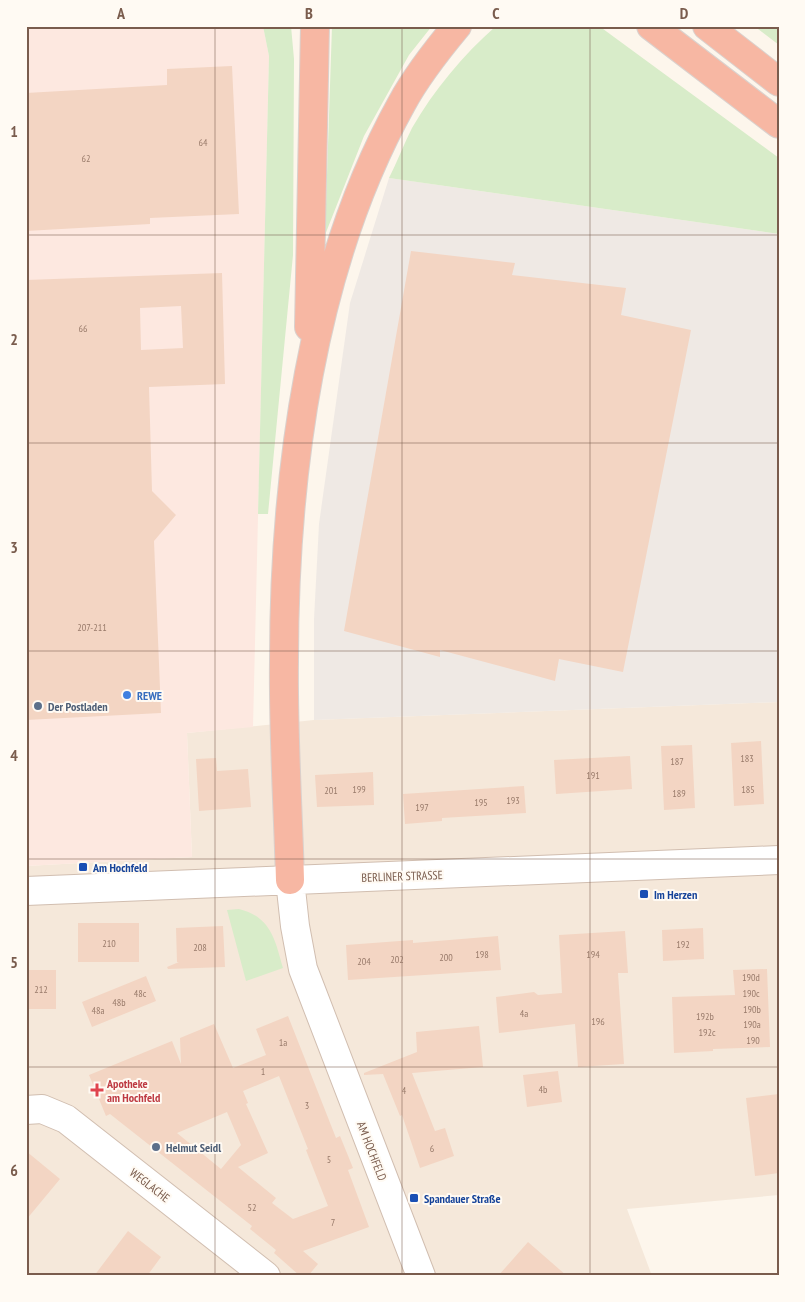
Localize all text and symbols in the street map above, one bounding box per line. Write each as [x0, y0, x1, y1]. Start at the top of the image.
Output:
text: A [116, 3, 126, 23]
text: B [305, 3, 313, 23]
text: C [492, 3, 500, 23]
text: D [680, 3, 689, 23]
text: 1 [10, 121, 18, 141]
house number: 64 [199, 136, 208, 149]
house number: 62 [82, 152, 91, 165]
house number: 66 [79, 322, 88, 335]
text: 2 [10, 329, 18, 349]
text: 3 [10, 537, 18, 557]
house number: 207-211 [77, 621, 107, 634]
place label: REWE [137, 688, 162, 703]
marker: REWE [121, 689, 133, 701]
place label: Der Postladen [48, 699, 108, 714]
marker: Der Postladen [32, 700, 44, 712]
text: 4 [10, 745, 18, 765]
house number: 183 [740, 752, 754, 765]
house number: 187 [670, 755, 684, 768]
house number: 191 [586, 769, 600, 782]
house number: 199 [352, 783, 366, 796]
house number: 185 [741, 783, 755, 796]
house number: 201 [324, 784, 338, 797]
house number: 189 [672, 787, 686, 800]
house number: 193 [506, 794, 520, 807]
house number: 195 [474, 796, 488, 809]
house number: 197 [415, 801, 429, 814]
place label: Am Hochfeld [92, 860, 147, 875]
marker: Am Hochfeld [77, 861, 89, 873]
street label: BERLINER STRASSE [361, 867, 443, 885]
place label: Im Herzen [654, 887, 697, 902]
marker: Im Herzen [638, 888, 650, 900]
house number: 210 [102, 937, 116, 950]
house number: 192 [676, 938, 690, 951]
house number: 208 [193, 941, 207, 954]
house number: 198 [475, 948, 489, 961]
house number: 194 [586, 948, 600, 961]
house number: 200 [439, 951, 453, 964]
text: 5 [10, 952, 18, 972]
house number: 202 [390, 953, 404, 966]
house number: 204 [357, 955, 371, 968]
house number: 190d [742, 971, 760, 984]
house number: 212 [34, 983, 48, 996]
house number: 48c [134, 987, 147, 1000]
house number: 190c [742, 987, 760, 1000]
house number: 48b [112, 996, 126, 1009]
house number: 190b [743, 1003, 761, 1016]
house number: 48a [92, 1004, 105, 1017]
house number: 4a [520, 1007, 528, 1020]
house number: 192b [696, 1010, 714, 1023]
house number: 196 [591, 1015, 605, 1028]
house number: 190a [743, 1018, 761, 1031]
house number: 192c [698, 1026, 716, 1039]
house number: 190 [746, 1034, 760, 1047]
house number: 1a [279, 1036, 287, 1049]
house number: 1 [261, 1065, 265, 1078]
place label: Apotheke am Hochfeld [106, 1076, 160, 1105]
house number: 4b [539, 1083, 547, 1096]
marker: Apotheke am Hochfeld [91, 1084, 103, 1096]
house number: 4 [402, 1084, 407, 1097]
house number: 3 [305, 1099, 309, 1112]
street label: AM HOCHFELD [354, 1119, 390, 1183]
place label: Helmut Seidl [166, 1140, 221, 1155]
marker: Helmut Seidl [150, 1141, 162, 1153]
house number: 6 [430, 1142, 435, 1155]
house number: 5 [327, 1153, 331, 1166]
text: 6 [10, 1160, 18, 1180]
street label: WEGLACHE [127, 1165, 173, 1205]
place label: Spandauer Straße [424, 1191, 501, 1206]
marker: Spandauer Straße [408, 1192, 420, 1204]
house number: 52 [248, 1201, 257, 1214]
house number: 7 [331, 1216, 335, 1229]

